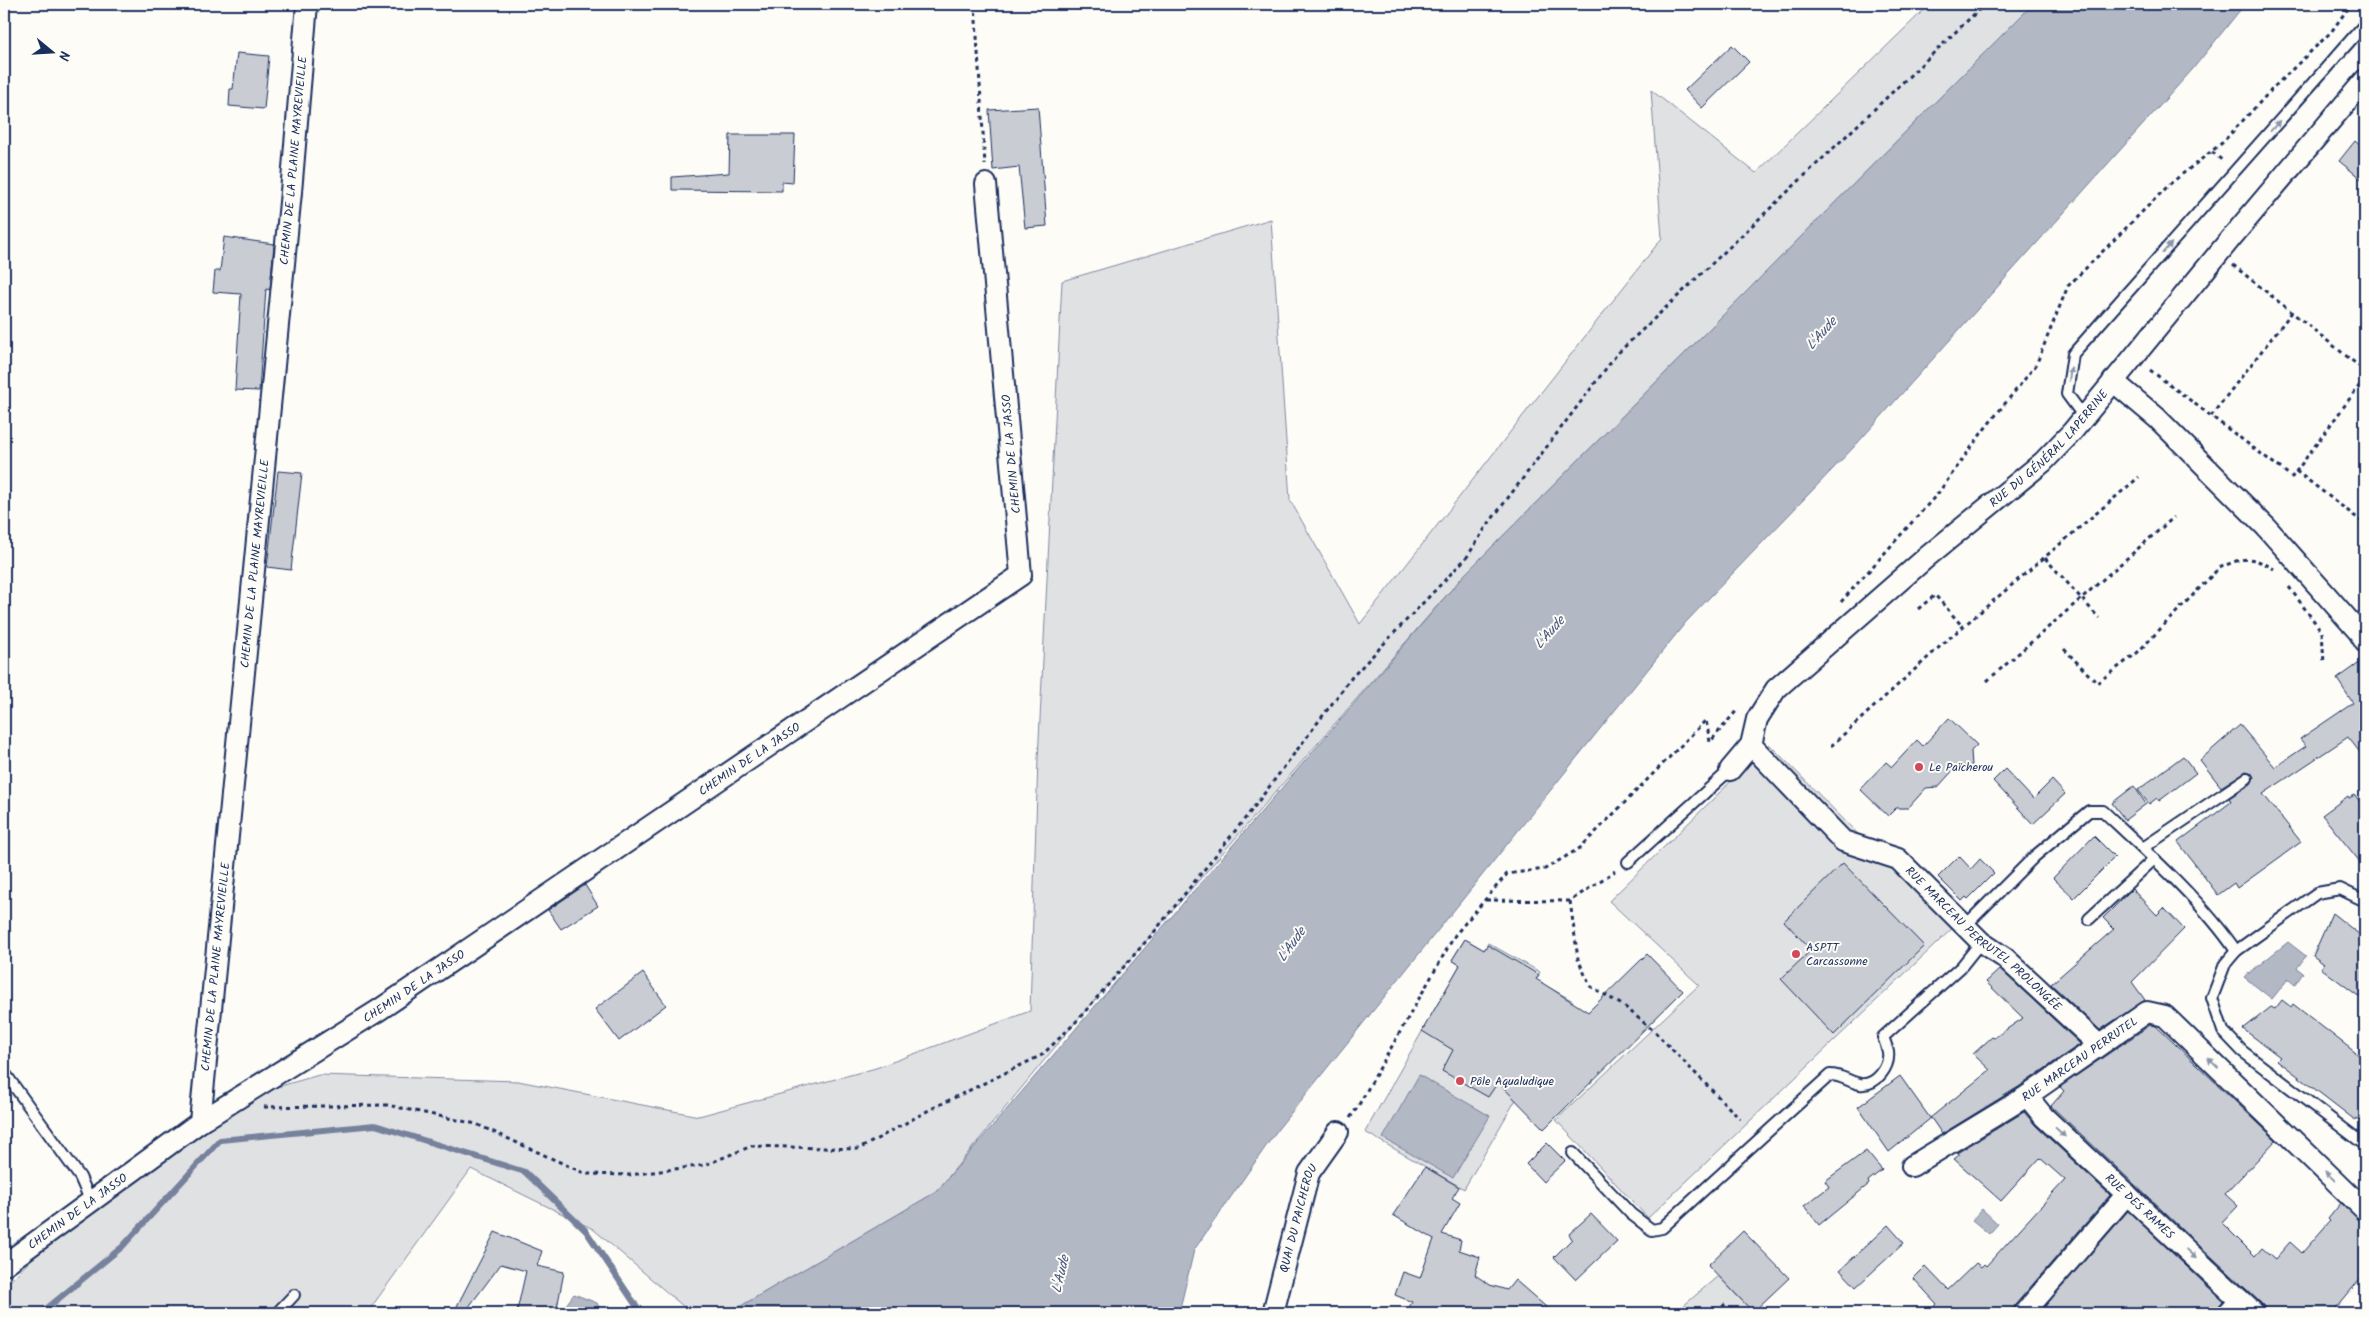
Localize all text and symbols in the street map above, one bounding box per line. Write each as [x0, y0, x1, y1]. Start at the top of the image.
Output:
north arrow [28, 28, 78, 78]
text: N [52, 48, 75, 63]
street label: CHEMIN DE LA PLAINE MAYREVIEILLE [275, 54, 313, 266]
one-way arrow [2269, 121, 2281, 133]
one-way arrow [2161, 242, 2173, 254]
water label: L'Aude [1801, 311, 1844, 355]
one-way arrow [2066, 366, 2074, 382]
street label: RUE DU GÉNÉRAL LAPERRINE [1985, 385, 2114, 512]
street label: CHEMIN DE LA JASSO [997, 393, 1026, 514]
street label: CHEMIN DE LA PLAINE MAYREVIEILLE [235, 458, 275, 669]
water label: L'Aude [1529, 610, 1572, 654]
street label: CHEMIN DE LA JASSO [695, 718, 805, 801]
place label: Le Païcherou [1929, 758, 1993, 777]
marker: Le Païcherou [1913, 761, 1925, 773]
street label: CHEMIN DE LA PLAINE MAYREVIEILLE [196, 861, 235, 1072]
street label: RUE MARCEAU PERRUTEL PROLONGÉE [1900, 862, 2067, 1017]
water label: L'Aude [1272, 921, 1313, 967]
place label: ASPTT Carcassonne [1806, 938, 1868, 971]
street label: CHEMIN DE LA JASSO [359, 945, 470, 1028]
marker: ASPTT Carcassonne [1790, 948, 1802, 960]
street label: RUE MARCEAU PERRUTEL [2018, 1012, 2142, 1107]
one-way arrow [2208, 1057, 2220, 1069]
place label: Pôle Aqualudique [1470, 1072, 1554, 1091]
marker: Pôle Aqualudique [1454, 1075, 1466, 1087]
one-way arrow [2053, 1126, 2065, 1138]
street label: QUAI DU PAICHEROU [1275, 1160, 1323, 1275]
street label: CHEMIN DE LA JASSO [24, 1168, 132, 1255]
street label: RUE DES RAMES [2100, 1169, 2179, 1245]
one-way arrow [2325, 1170, 2337, 1182]
one-way arrow [2185, 1248, 2197, 1260]
water label: L'Aude [1046, 1251, 1076, 1295]

